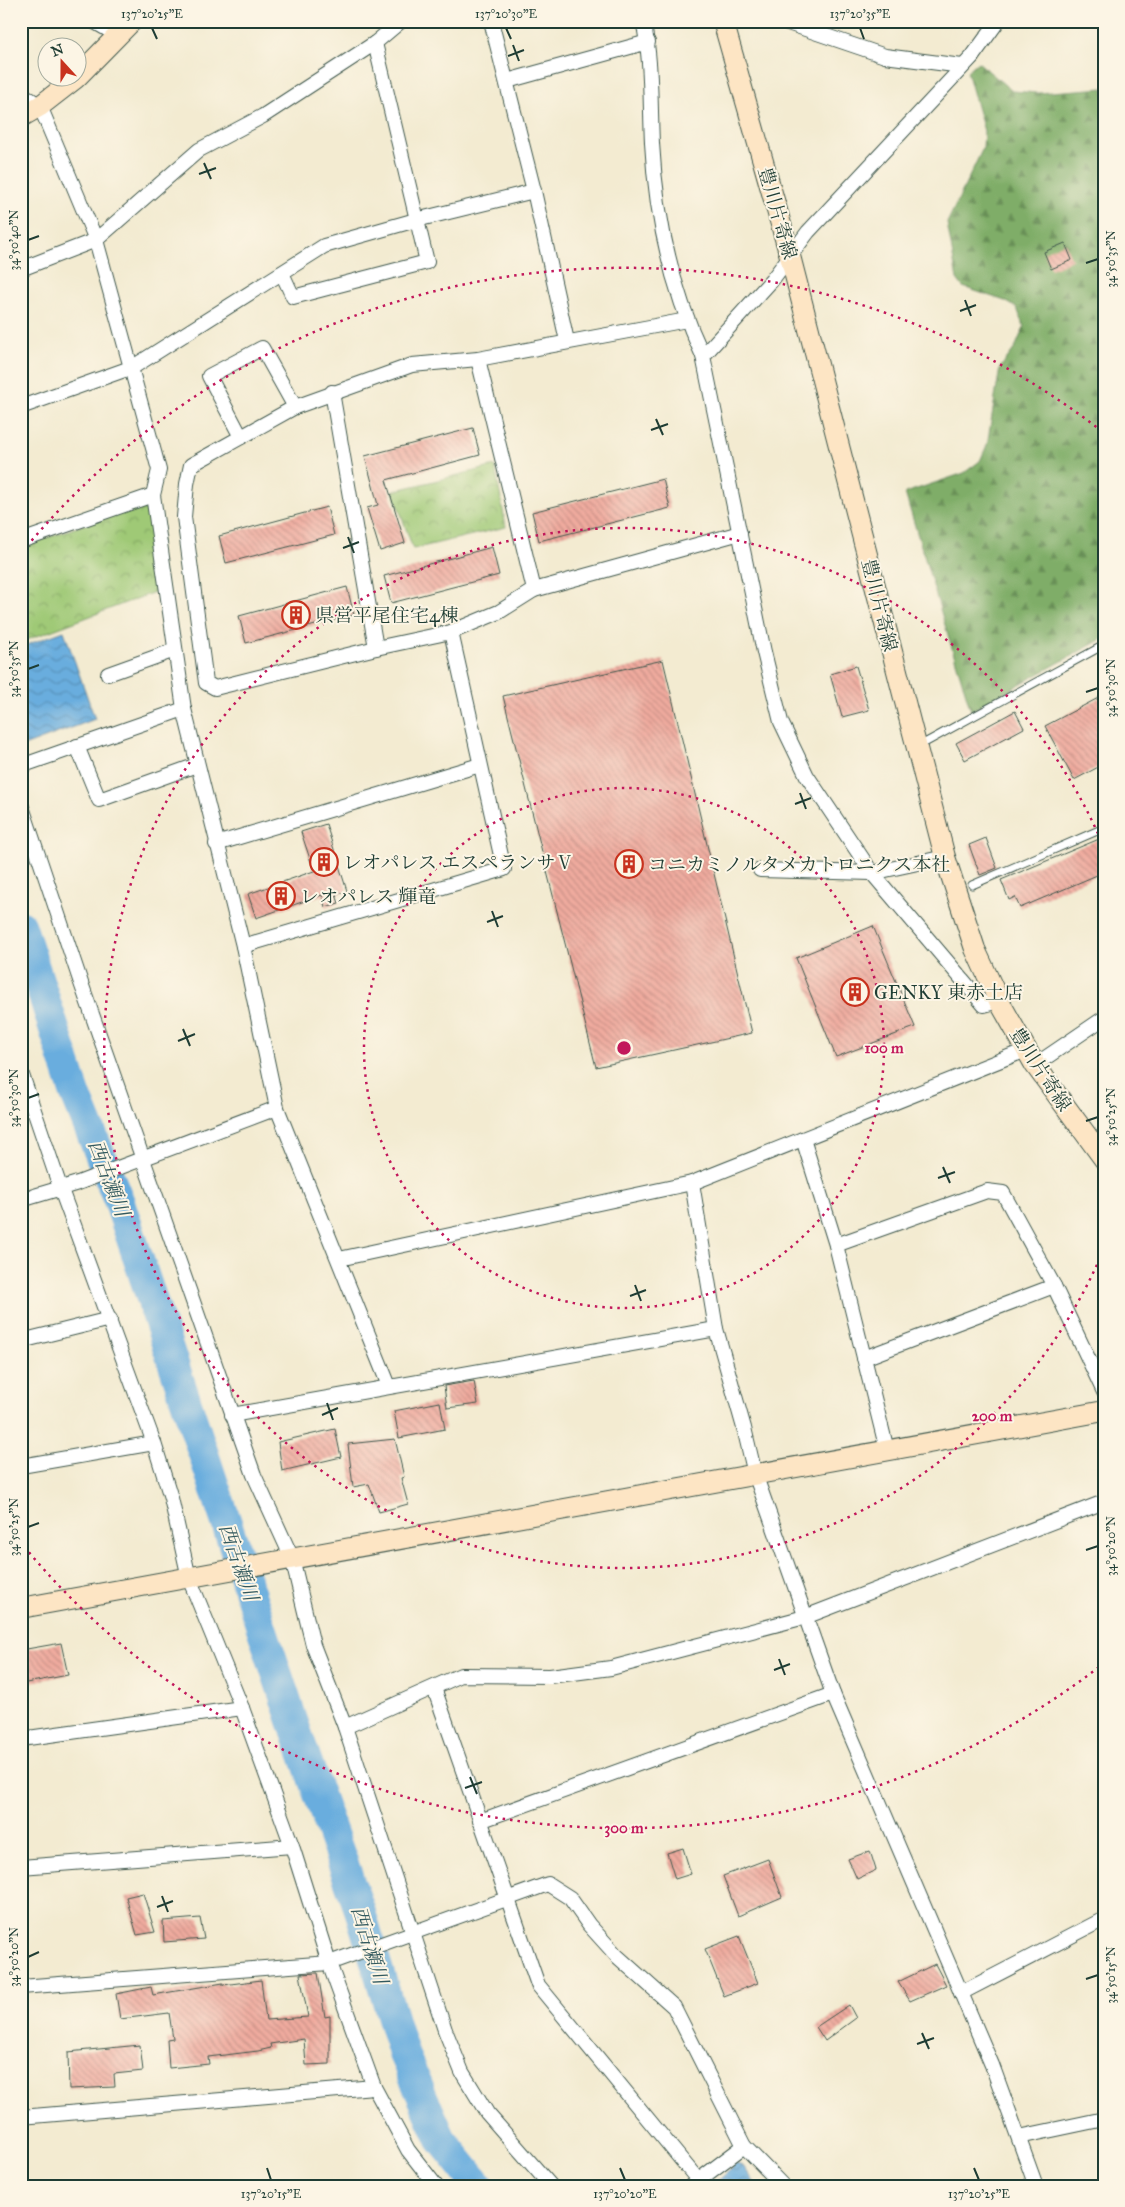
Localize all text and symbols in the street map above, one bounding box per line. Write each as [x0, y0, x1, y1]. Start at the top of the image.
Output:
text: 137°20'25"E [121, 7, 183, 21]
text: 137°20'30"E [475, 7, 537, 21]
text: 137°20'35"E [830, 7, 891, 21]
north arrow [38, 38, 88, 88]
text: N [49, 40, 66, 60]
street label: 豊川片寄線 [753, 164, 802, 262]
text: 34°50'40"N [7, 210, 21, 270]
text: 34°50'35"N [1104, 230, 1118, 288]
street label: 豊川片寄線 [857, 556, 902, 654]
building icon: 県営平尾住宅4棟 [281, 600, 311, 630]
place label: 県営平尾住宅4棟 [315, 604, 459, 627]
text: 34°50'35"N [7, 640, 21, 698]
text: 34°50'30"N [1104, 659, 1118, 717]
building icon: レオパレス エスペランサⅤ [309, 847, 339, 877]
building icon: コニカミノルタメカトロニクス本社 [614, 849, 644, 879]
place label: レオパレス エスペランサⅤ [343, 851, 574, 874]
place label: コニカミノルタメカトロニクス本社 [648, 853, 950, 876]
building icon: レオパレス 輝竜 [266, 881, 296, 911]
place label: レオパレス 輝竜 [300, 885, 436, 908]
building icon: GENKY 東赤土店 [840, 977, 870, 1007]
place label: GENKY 東赤土店 [874, 981, 1023, 1004]
street label: 豊川片寄線 [1005, 1023, 1076, 1115]
centre of rings [615, 1039, 633, 1057]
text: 100 m [864, 1039, 904, 1057]
text: 34°50'30"N [7, 1069, 21, 1127]
text: 34°50'25"N [1104, 1088, 1118, 1146]
water label: 西古瀬川 [83, 1136, 135, 1222]
text: 200 m [972, 1407, 1013, 1425]
text: 34°50'25"N [7, 1498, 21, 1556]
text: 34°50'20"N [1104, 1516, 1118, 1576]
water label: 西古瀬川 [215, 1520, 264, 1606]
text: 300 m [604, 1819, 644, 1838]
water label: 西古瀬川 [347, 1903, 394, 1989]
text: 34°50'20"N [7, 1927, 21, 1987]
text: 34°50'15"N [1104, 1946, 1118, 2004]
text: 137°20'15"E [241, 2187, 302, 2201]
text: 137°20'20"E [593, 2187, 657, 2201]
text: 137°20'25"E [948, 2187, 1010, 2201]

